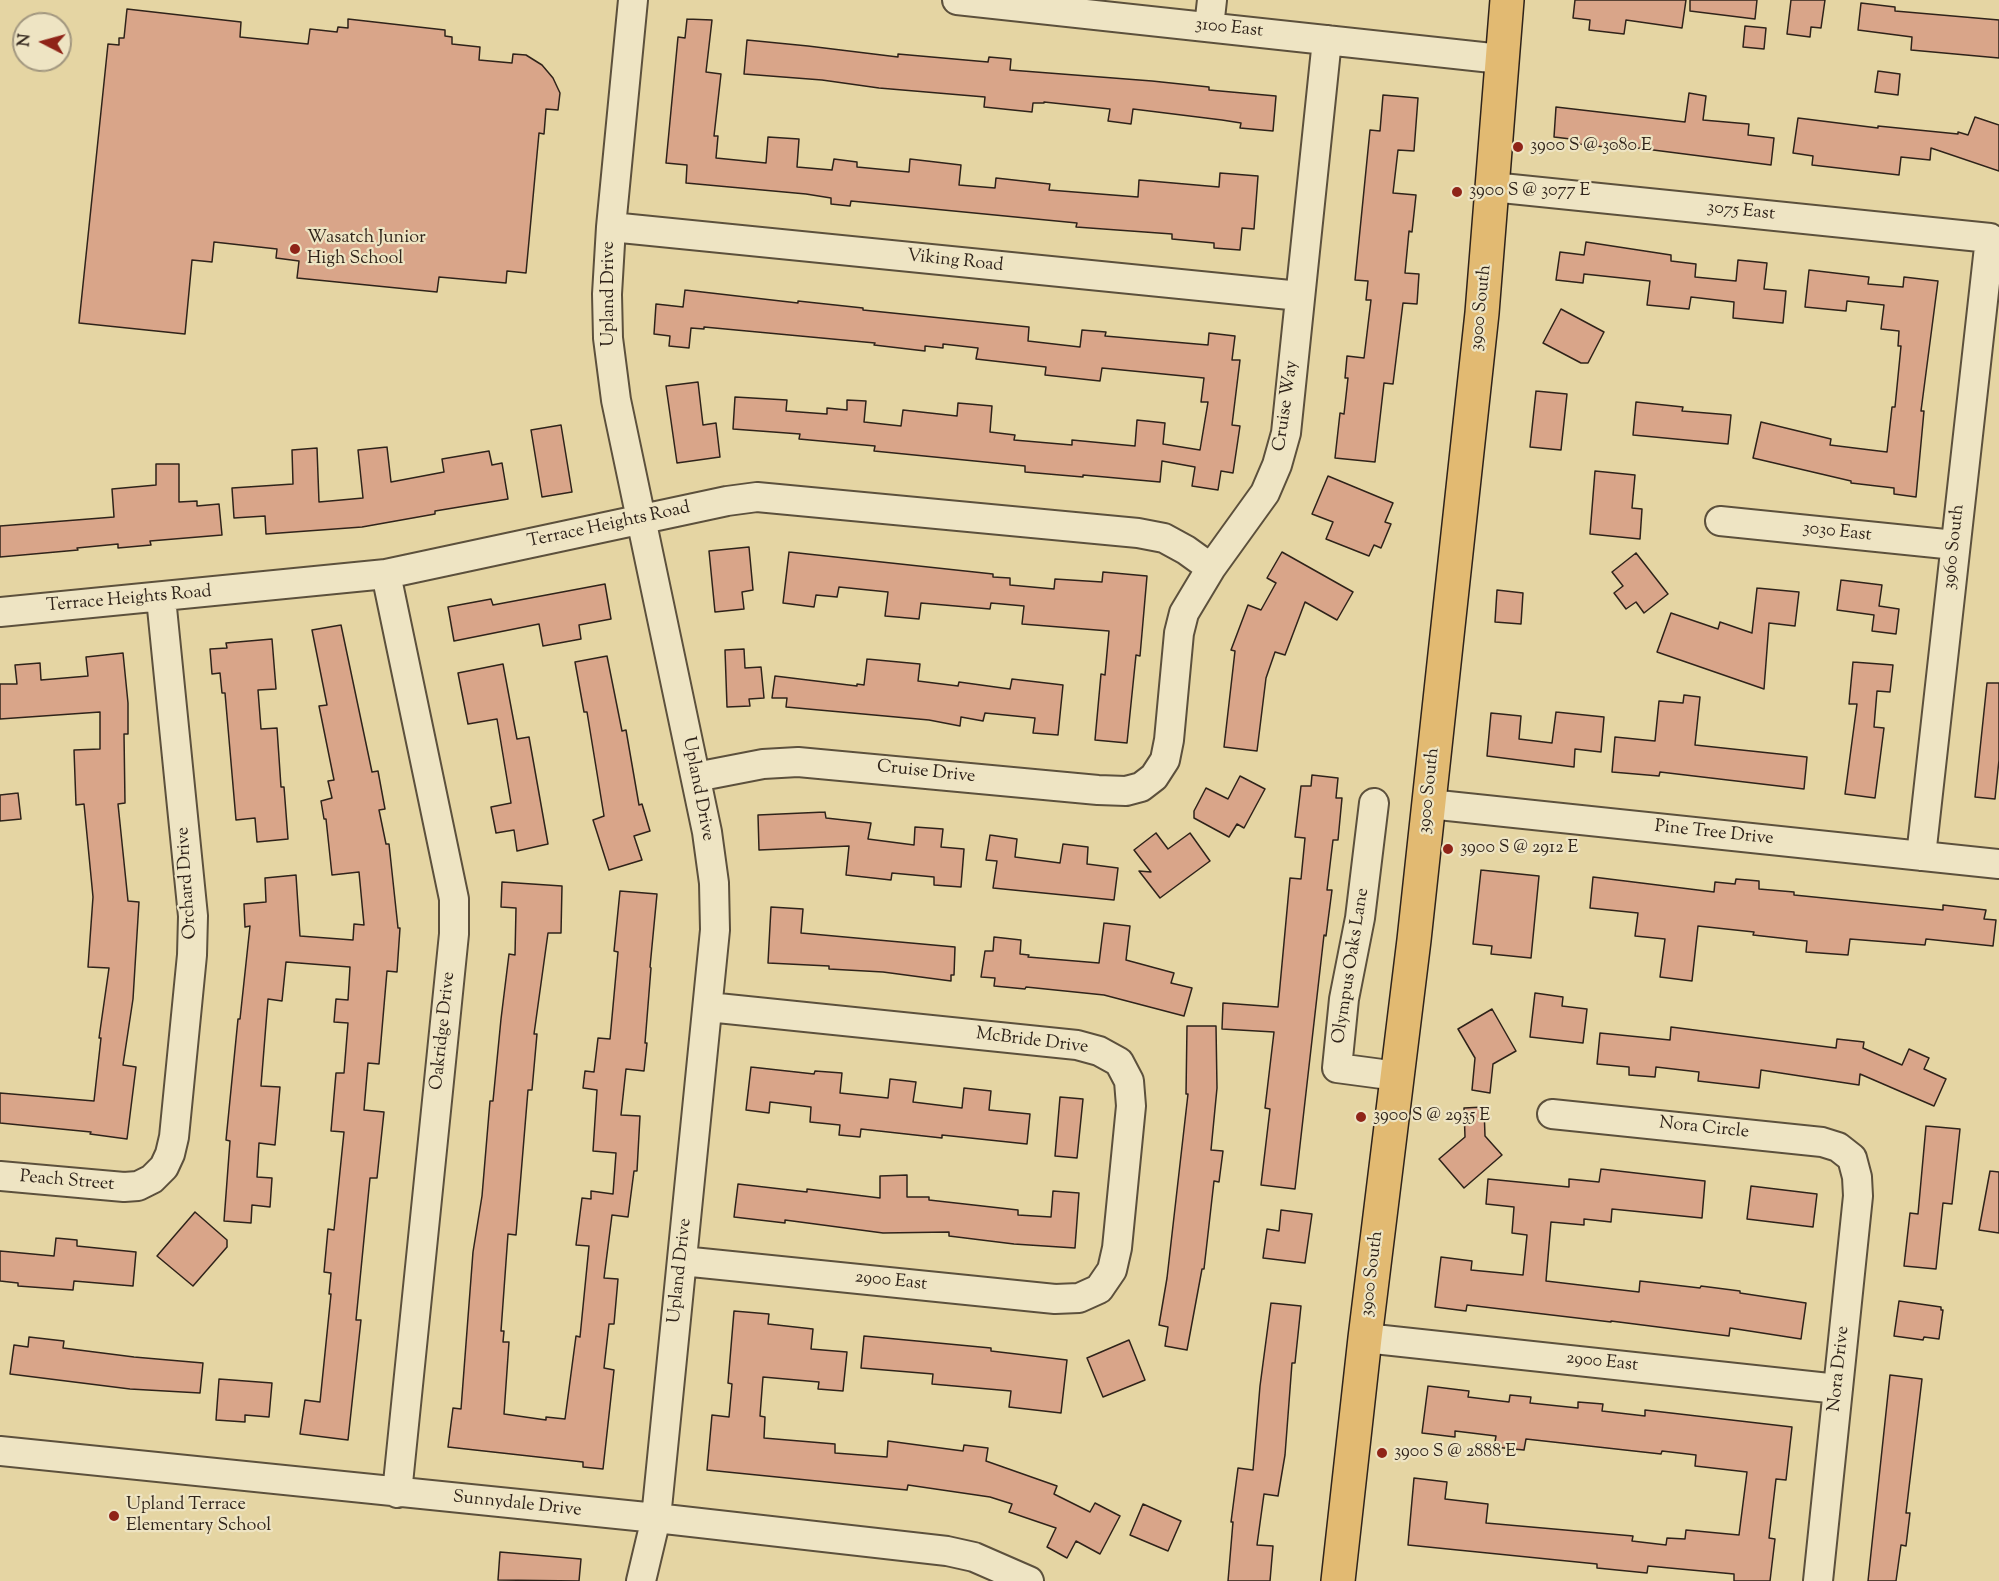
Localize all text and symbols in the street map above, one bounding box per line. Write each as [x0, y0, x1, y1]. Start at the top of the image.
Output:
north arrow [12, 12, 72, 72]
street label: 3100 East [1194, 15, 1264, 43]
text: N [13, 33, 38, 48]
place label: 3900 S @ 3080 E [1530, 136, 1652, 158]
marker: 3900 S @ 3080 E [1511, 140, 1525, 154]
place label: 3900 S @ 3077 E [1469, 181, 1590, 203]
marker: 3900 S @ 3077 E [1450, 185, 1464, 199]
street label: 3075 East [1706, 198, 1776, 226]
place label: Wasatch Junior High School [307, 228, 426, 270]
street label: Upland Drive [599, 241, 621, 347]
marker: Wasatch Junior High School [288, 242, 302, 256]
street label: Viking Road [906, 246, 1004, 278]
street label: 3900 South [1467, 264, 1497, 352]
street label: Cruise Way [1270, 359, 1304, 453]
street label: Terrace Heights Road [526, 498, 692, 554]
street label: 3960 South [1940, 503, 1970, 591]
street label: 3030 East [1801, 519, 1873, 547]
street label: Terrace Heights Road [46, 582, 212, 618]
street label: Upland Drive [676, 735, 718, 843]
street label: 3900 South [1415, 747, 1445, 835]
street label: Cruise Drive [876, 757, 976, 789]
street label: Pine Tree Drive [1653, 817, 1775, 851]
street label: Orchard Drive [173, 826, 203, 940]
place label: 3900 S @ 2912 E [1460, 838, 1578, 860]
marker: 3900 S @ 2912 E [1441, 842, 1455, 856]
street label: Olympus Oaks Lane [1329, 887, 1375, 1045]
street label: Oakridge Drive [427, 971, 461, 1091]
street label: McBride Drive [975, 1024, 1089, 1060]
place label: 3900 S @ 2935 E [1373, 1106, 1490, 1128]
marker: 3900 S @ 2935 E [1354, 1110, 1368, 1124]
street label: Nora Circle [1658, 1114, 1750, 1144]
street label: Peach Street [19, 1167, 115, 1197]
street label: Upland Drive [665, 1217, 697, 1325]
street label: 3900 South [1357, 1230, 1389, 1318]
street label: 2900 East [854, 1267, 928, 1297]
street label: Nora Drive [1825, 1325, 1855, 1413]
street label: 2900 East [1565, 1348, 1639, 1378]
place label: 3900 S @ 2888 E [1394, 1442, 1516, 1464]
marker: 3900 S @ 2888 E [1375, 1446, 1389, 1460]
street label: Sunnydale Drive [452, 1488, 582, 1522]
place label: Upland Terrace Elementary School [126, 1495, 271, 1538]
marker: Upland Terrace Elementary School [107, 1509, 121, 1523]

